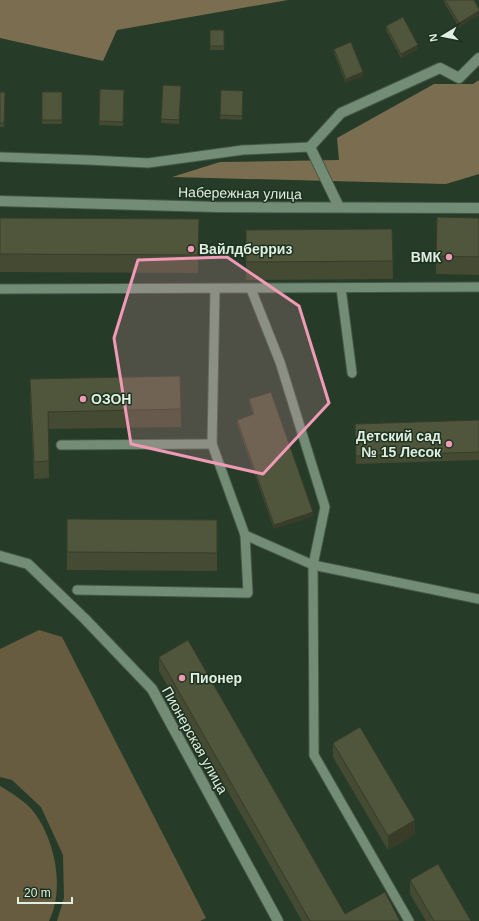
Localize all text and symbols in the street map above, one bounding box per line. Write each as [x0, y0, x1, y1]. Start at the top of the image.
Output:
north arrow [423, 16, 463, 56]
text: N [427, 33, 440, 43]
street label: Набережная улица [178, 184, 302, 202]
place label: Вайлдберриз [199, 241, 292, 257]
marker: Вайлдберриз [186, 244, 196, 254]
place label: ВМК [411, 249, 441, 265]
marker: ВМК [444, 252, 454, 262]
place label: ОЗОН [91, 391, 131, 407]
marker: ОЗОН [78, 394, 88, 404]
place label: Детский сад № 15 Лесок [356, 428, 442, 460]
marker: Детский сад № 15 Лесок [444, 439, 454, 449]
place label: Пионер [190, 670, 242, 686]
marker: Пионер [177, 673, 187, 683]
street label: Пионерская улица [159, 684, 231, 797]
scale bar [18, 879, 72, 905]
text: 20 m [24, 886, 51, 900]

